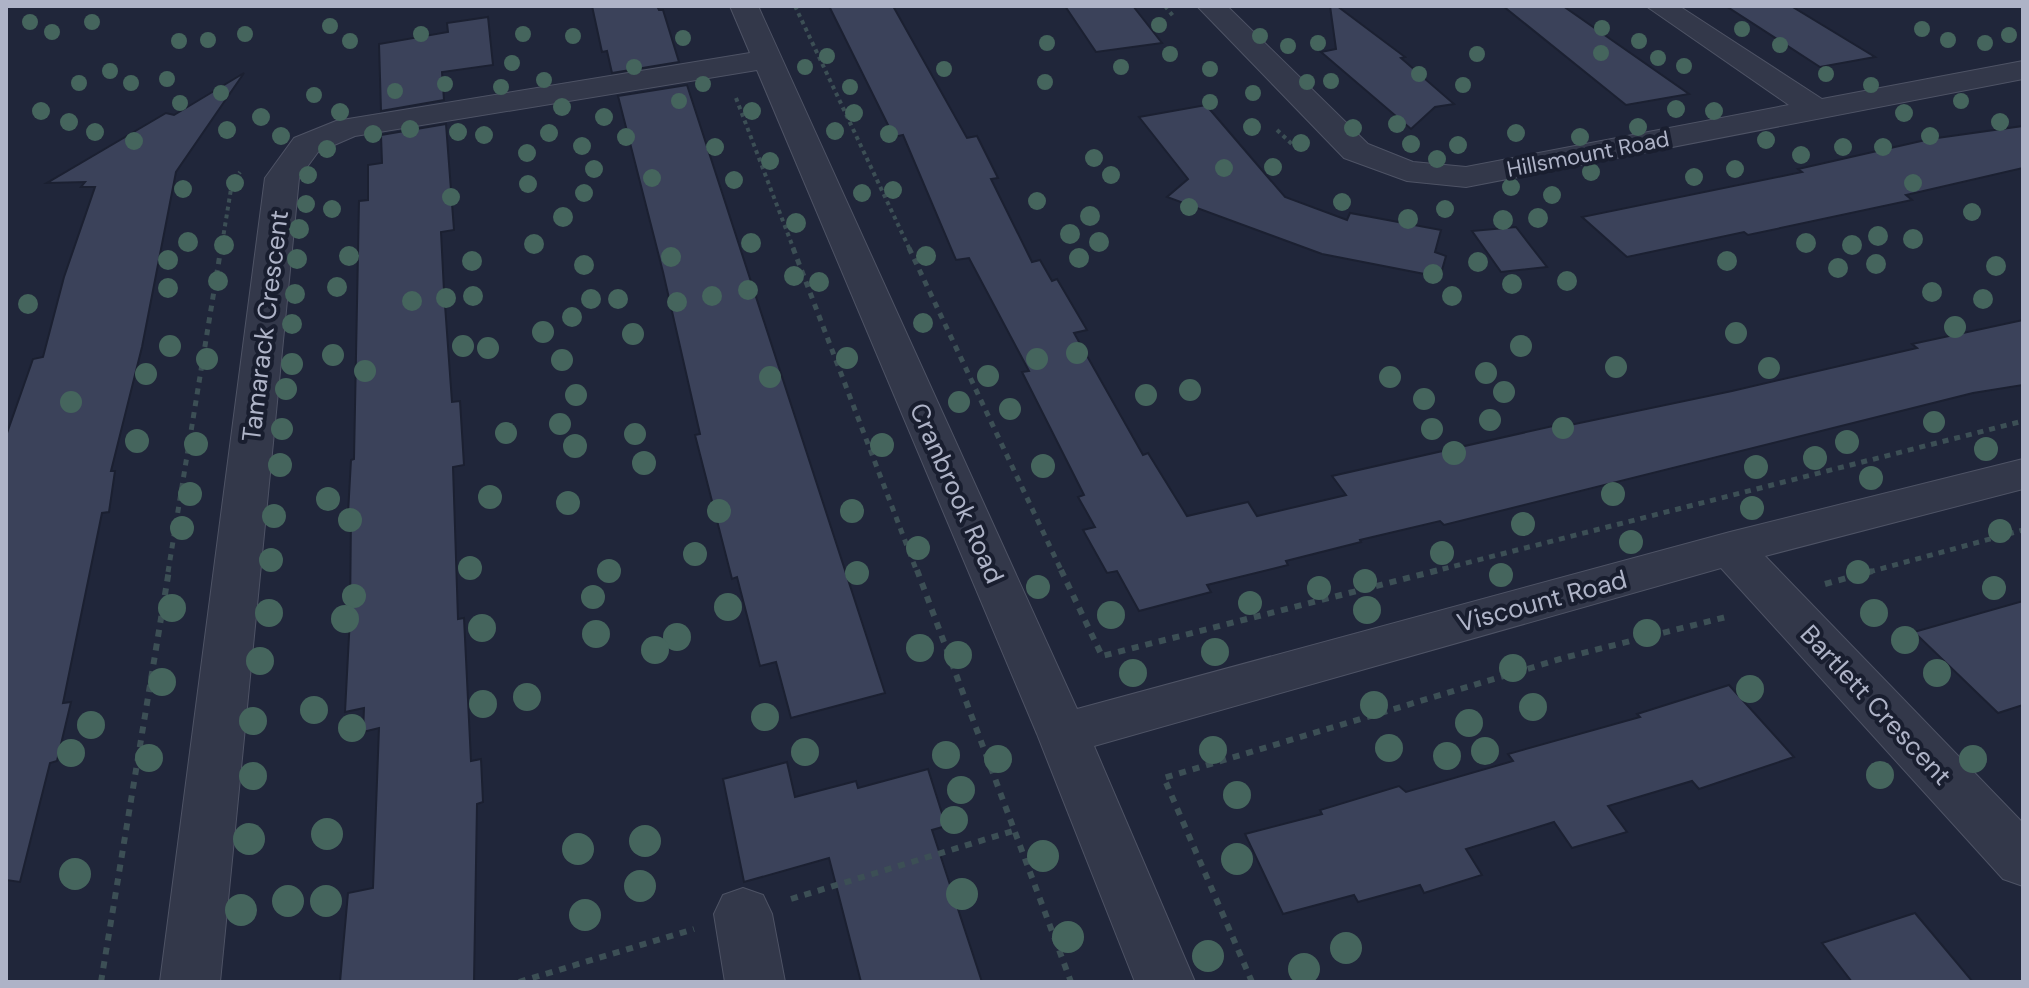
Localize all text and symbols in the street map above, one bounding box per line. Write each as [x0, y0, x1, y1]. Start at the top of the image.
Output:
street label: Hillsmount Road [1504, 124, 1672, 184]
street label: Tamarack Crescent [234, 208, 296, 444]
street label: Cranbrook Road [902, 397, 1012, 589]
street label: Viscount Road [1453, 562, 1631, 640]
street label: Bartlett Crescent [1793, 618, 1959, 792]

